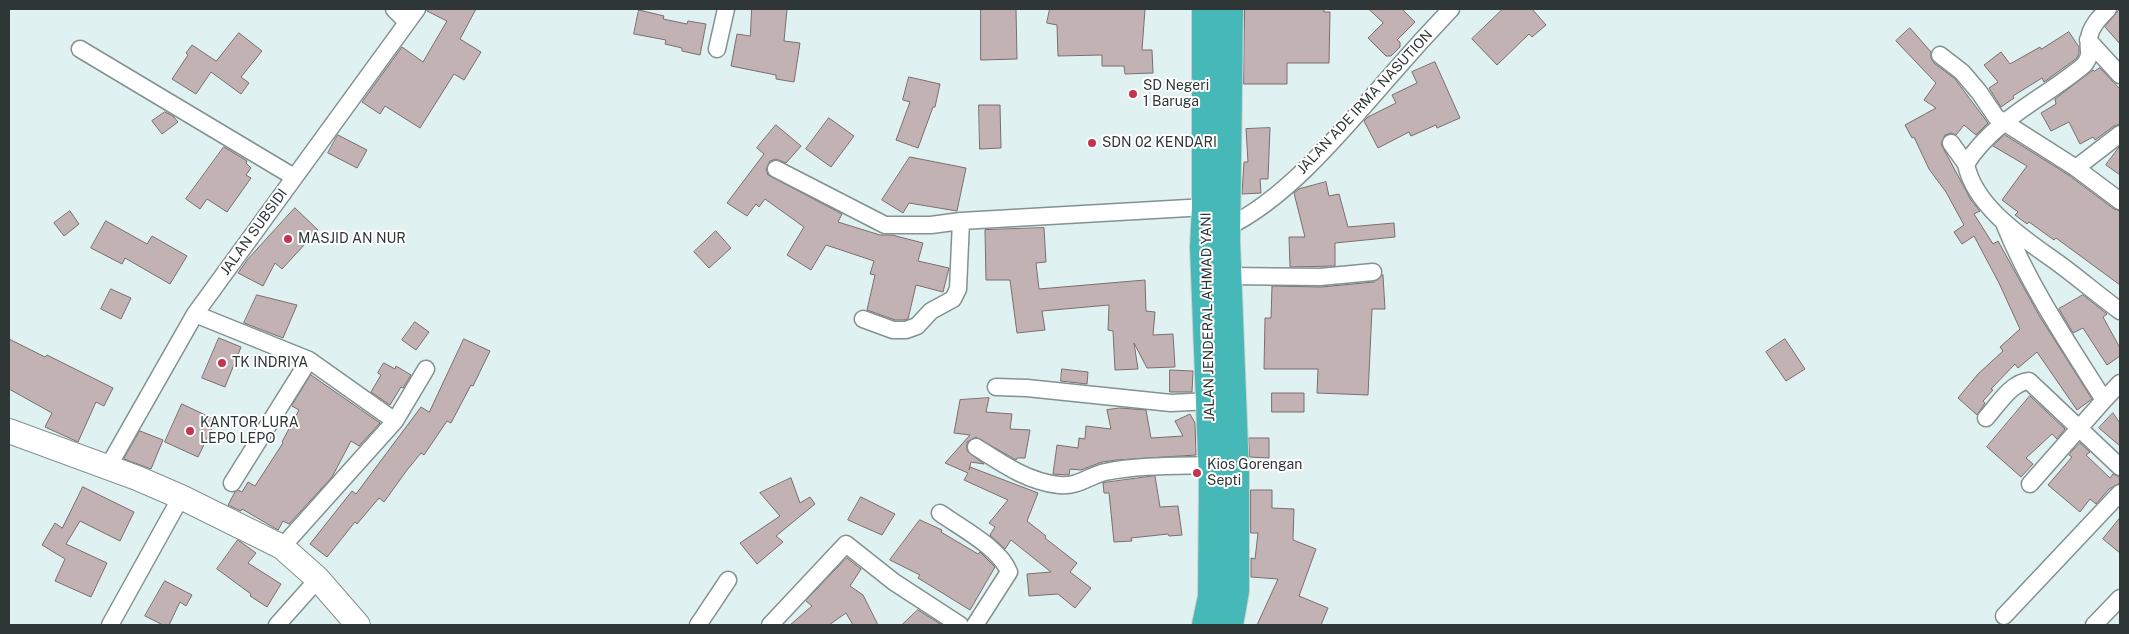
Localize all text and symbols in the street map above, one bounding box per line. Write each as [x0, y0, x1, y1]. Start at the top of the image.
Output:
street label: JALAN ADE IRMA NASUTION [1294, 27, 1436, 177]
place label: SD Negeri 1 Baruga [1143, 78, 1209, 110]
marker: SD Negeri 1 Baruga [1127, 88, 1139, 100]
place label: SDN 02 KENDARI [1102, 135, 1217, 151]
marker: SDN 02 KENDARI [1086, 137, 1098, 149]
street label: JALAN SUBSIDI [217, 186, 291, 278]
street label: JALAN JENDERAL AHMAD YANI [1198, 212, 1218, 422]
place label: MASJID AN NUR [298, 231, 406, 247]
marker: MASJID AN NUR [282, 233, 294, 245]
place label: TK INDRIYA [232, 355, 308, 371]
marker: TK INDRIYA [216, 357, 228, 369]
place label: KANTOR LURA LEPO LEPO [200, 415, 299, 448]
marker: KANTOR LURA LEPO LEPO [184, 425, 196, 437]
place label: Kios Gorengan Septi [1207, 457, 1302, 490]
marker: Kios Gorengan Septi [1191, 467, 1203, 479]

